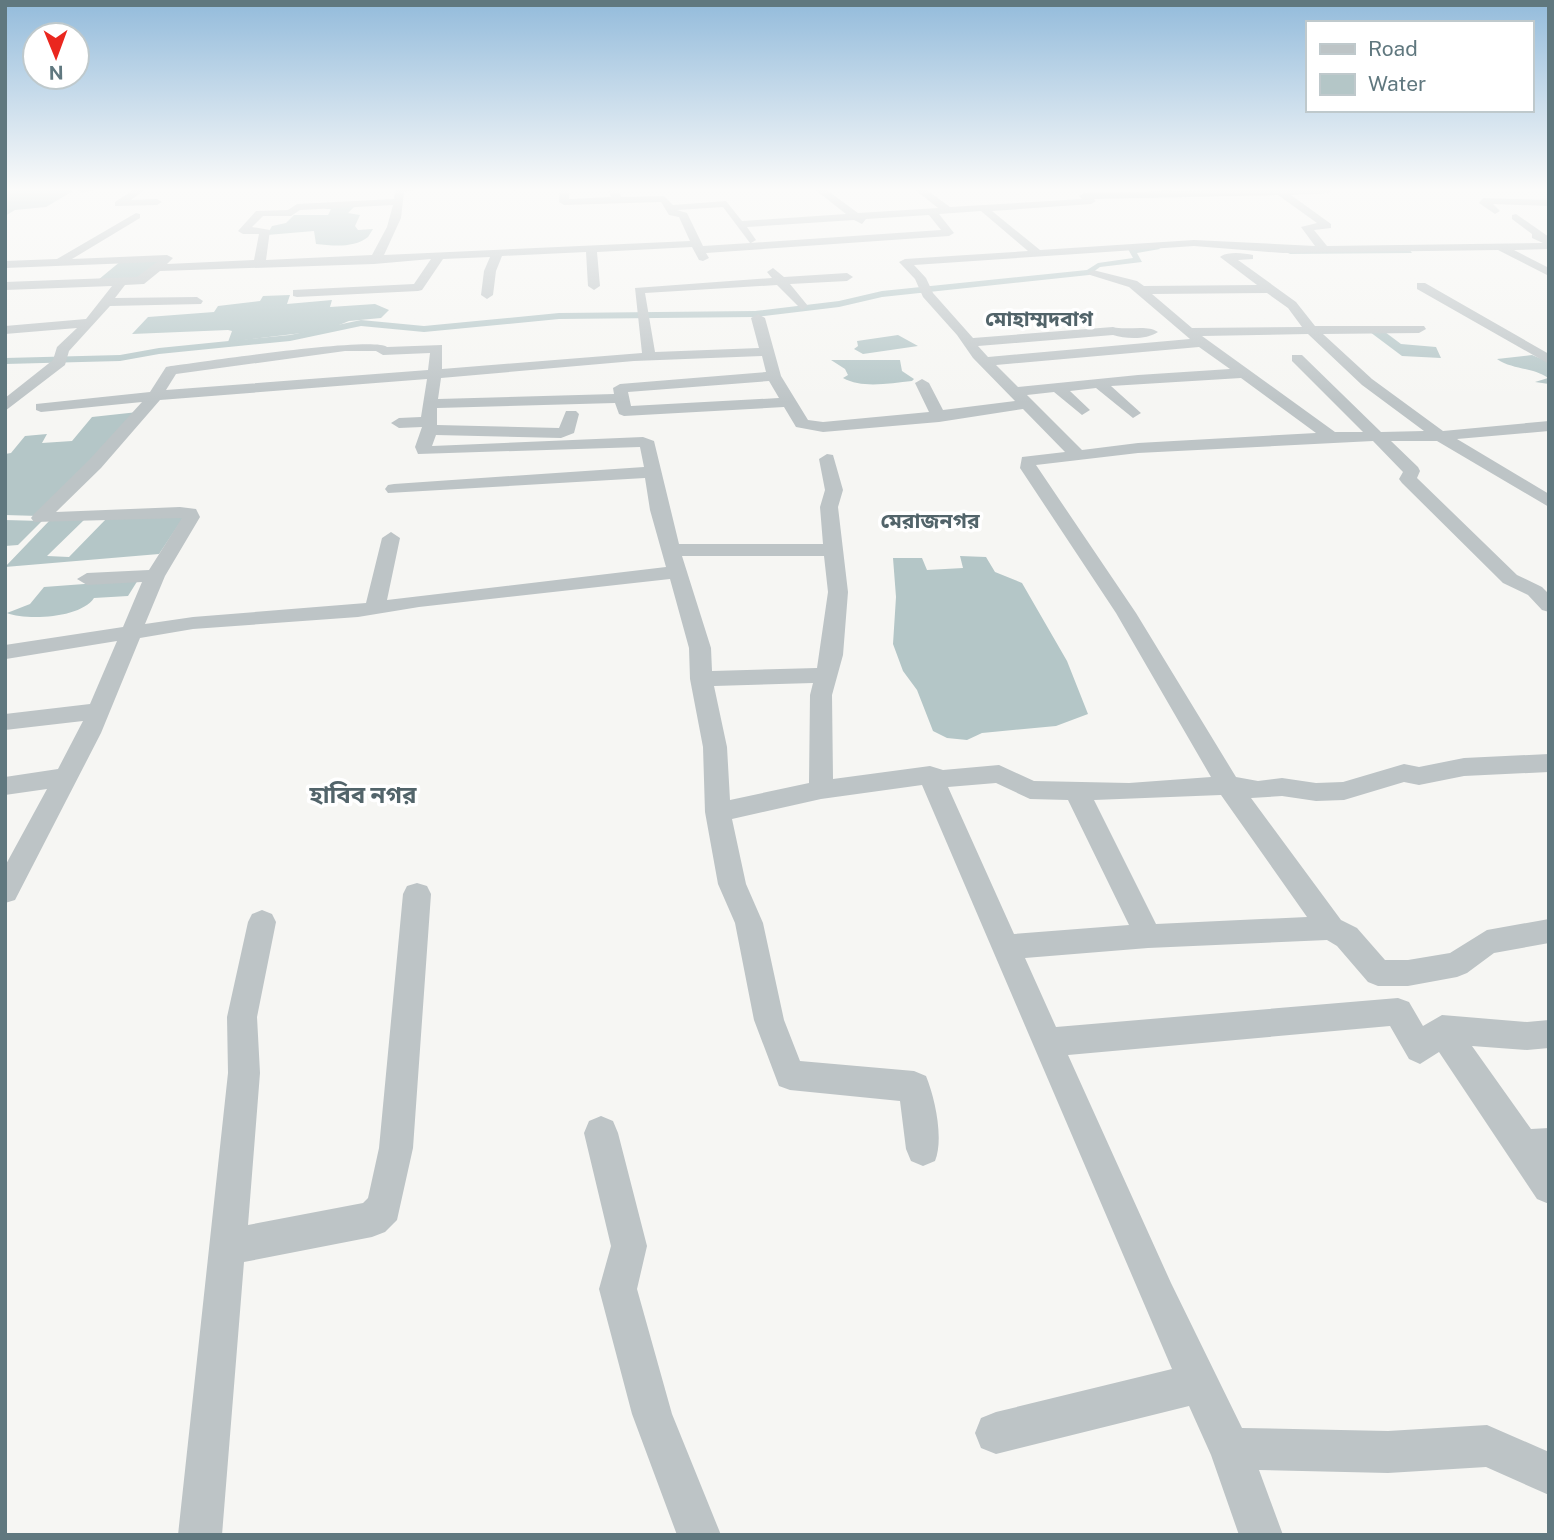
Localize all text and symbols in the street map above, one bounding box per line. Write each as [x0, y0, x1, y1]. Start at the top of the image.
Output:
north arrow [21, 21, 91, 91]
legend [1306, 21, 1533, 112]
text: Road [1368, 36, 1418, 61]
text: N [49, 62, 64, 84]
text: Water [1368, 71, 1426, 96]
district label: মোহাম্মদবাগ [985, 306, 1094, 331]
district label: মেরাজনগর [880, 508, 980, 533]
district label: হাবিব নগর [309, 780, 417, 808]

